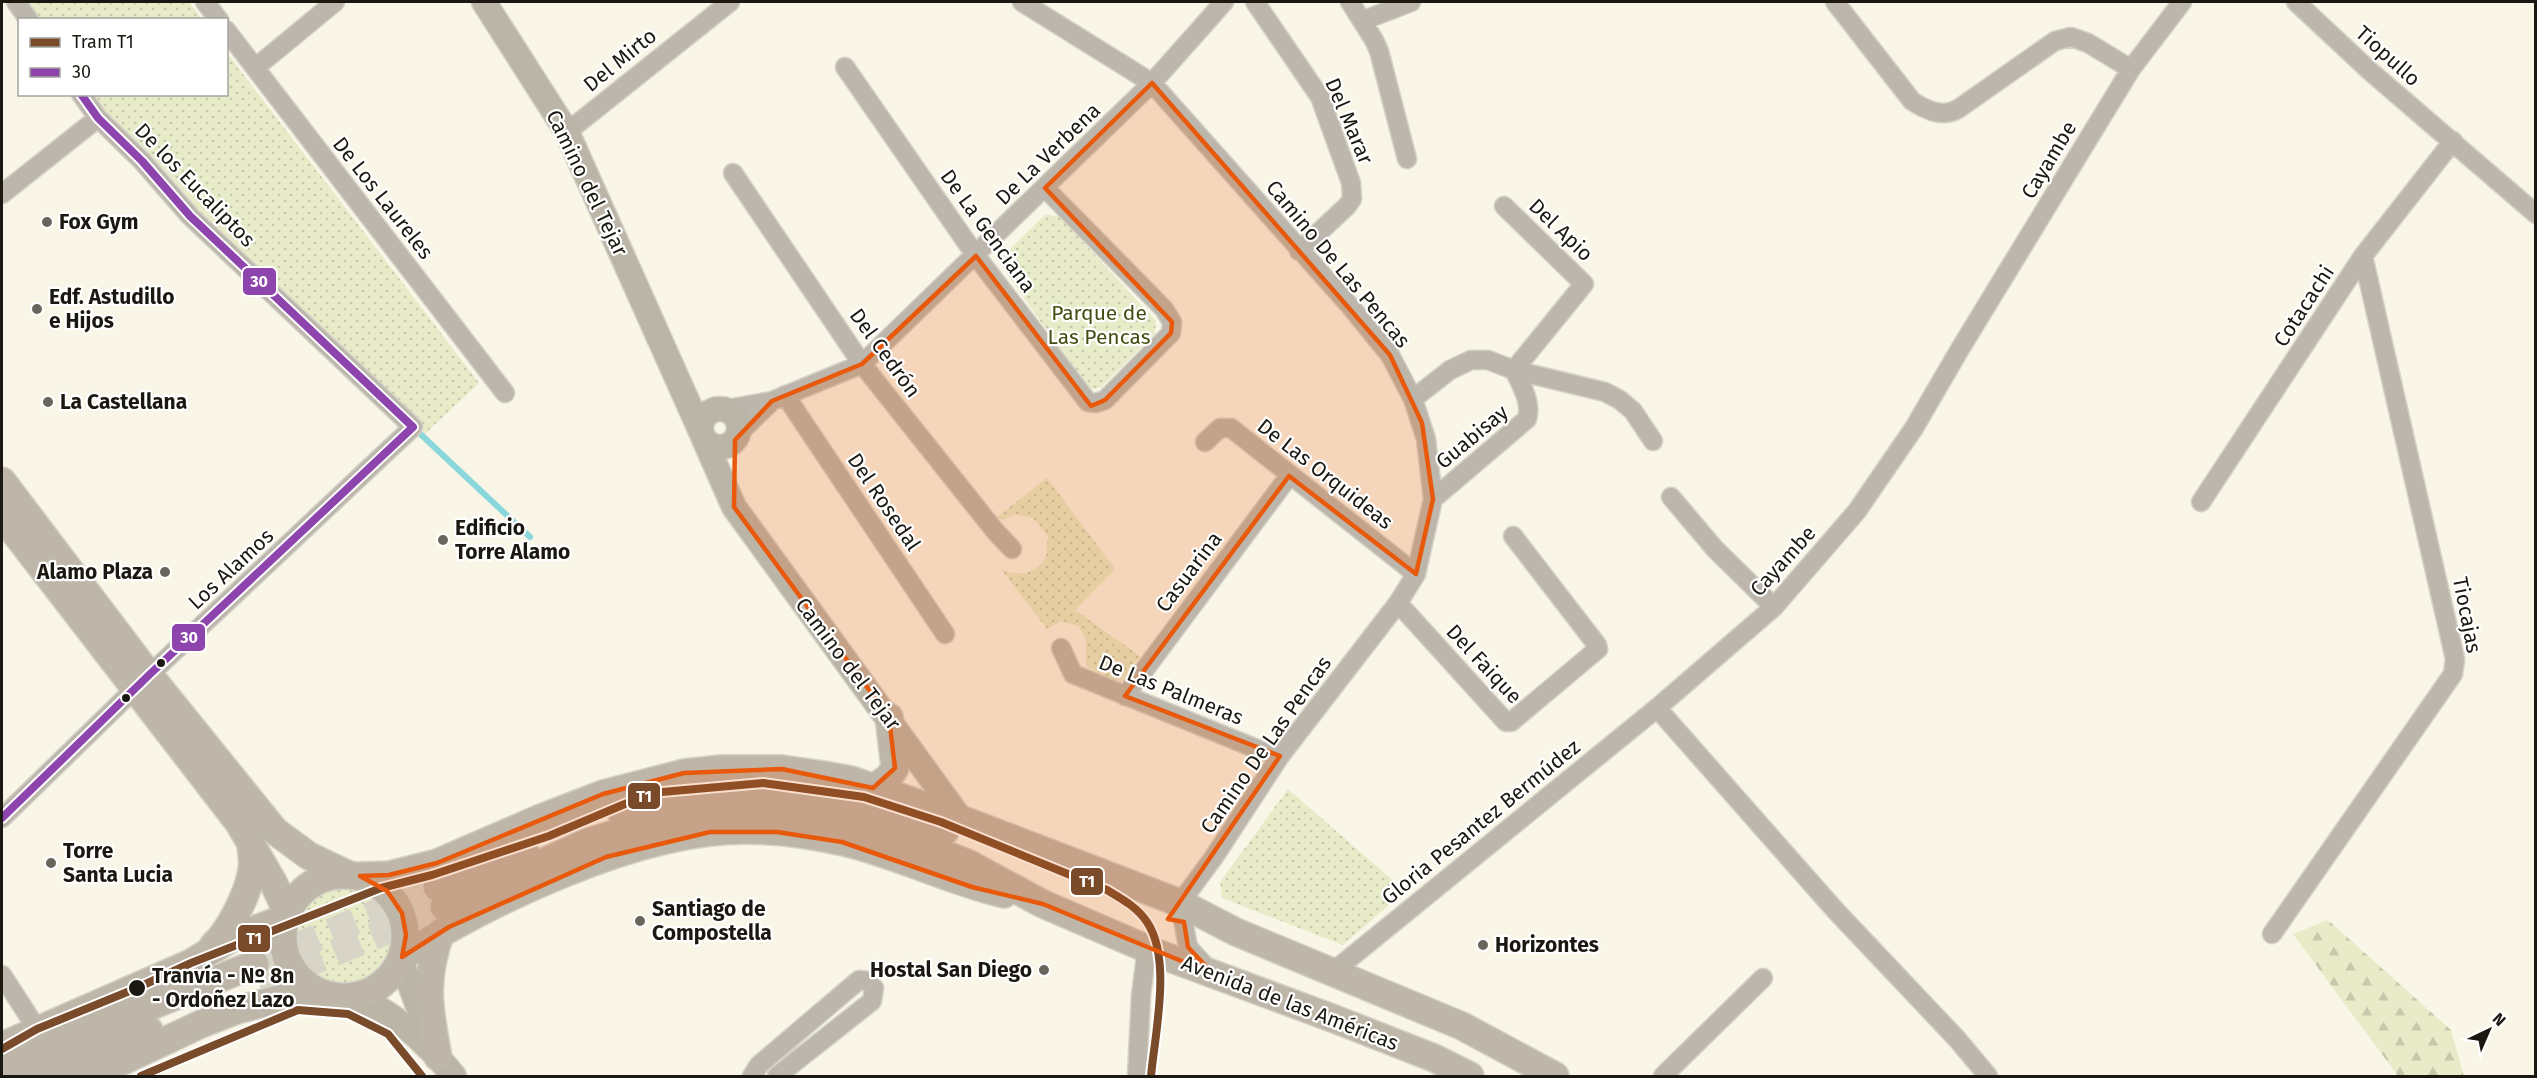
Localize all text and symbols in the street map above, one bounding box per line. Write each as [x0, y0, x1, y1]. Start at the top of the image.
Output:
legend [18, 18, 228, 96]
street label: Tiopullo [2350, 20, 2426, 92]
street label: Del Mirto [578, 23, 662, 97]
text: Tram T1 [72, 31, 134, 53]
text: 30 [72, 61, 91, 83]
street label: Del Marar [1319, 74, 1379, 168]
street label: De La Verbena [990, 97, 1106, 211]
street label: Camino del Tejar [540, 106, 634, 260]
street label: Cayambe [2016, 116, 2082, 204]
street label: De los Eucaliptos [129, 118, 261, 253]
street label: De Los Laureles [327, 132, 439, 265]
street label: De La Genciana [935, 164, 1041, 298]
street label: Camino De Las Pencas [1260, 175, 1416, 353]
street label: Del Apio [1523, 193, 1599, 267]
place label: Fox Gym [59, 209, 138, 235]
marker: Fox Gym [40, 215, 54, 229]
street label: Cotacachi [2268, 260, 2340, 352]
line badge: 30 [242, 267, 277, 296]
text: 30 [249, 272, 268, 291]
place label: Edf. Astudillo e Hijos [49, 284, 174, 334]
park label: Parque de Las Pencas [1047, 300, 1151, 350]
marker: Edf. Astudillo e Hijos [30, 302, 44, 316]
street label: Del Cedrón [844, 303, 926, 403]
place label: La Castellana [60, 389, 187, 415]
marker: La Castellana [41, 395, 55, 409]
street label: Guabisay [1431, 399, 1514, 475]
street label: De Las Orquideas [1252, 413, 1398, 535]
street label: Del Rosedal [842, 448, 926, 556]
place label: Edificio Torre Alamo [455, 515, 570, 565]
street label: Cayambe [1745, 520, 1821, 602]
street label: Los Alamos [183, 523, 279, 615]
street label: Casuarina [1150, 527, 1228, 617]
marker: Edificio Torre Alamo [436, 533, 450, 547]
place label: Alamo Plaza [36, 559, 153, 585]
marker: Alamo Plaza [158, 565, 172, 579]
street label: Tiocajas [2447, 575, 2487, 655]
street label: Camino del Tejar [790, 593, 906, 735]
street label: Del Faique [1441, 619, 1527, 709]
line badge: 30 [171, 623, 206, 652]
text: 30 [179, 628, 198, 647]
street label: De Las Palmeras [1095, 649, 1247, 731]
street label: Camino De Las Pencas [1195, 651, 1337, 839]
unlabelled marker [155, 657, 167, 669]
unlabelled marker [120, 692, 132, 704]
street label: Gloria Pesantez Bermúdez [1377, 734, 1585, 910]
line badge: T1 [627, 782, 661, 810]
text: T1 [636, 787, 652, 806]
place label: Torre Santa Lucia [63, 838, 173, 888]
marker: Torre Santa Lucia [44, 856, 58, 870]
line badge: T1 [1070, 867, 1104, 896]
text: T1 [1079, 872, 1095, 891]
place label: Santiago de Compostella [652, 896, 772, 946]
marker: Santiago de Compostella [633, 914, 647, 928]
line badge: T1 [237, 924, 271, 953]
text: T1 [246, 929, 262, 948]
place label: Horizontes [1495, 932, 1599, 958]
marker: Horizontes [1476, 938, 1490, 952]
street label: Avenida de las Américas [1178, 950, 1402, 1056]
place label: Hostal San Diego [870, 957, 1032, 983]
place label: Tranvía - Nº 8n - Ordoñez Lazo [152, 963, 295, 1013]
marker: Hostal San Diego [1037, 963, 1051, 977]
marker: Tranvía - Nº 8n - Ordoñez Lazo [127, 978, 147, 998]
north arrow [2459, 1000, 2519, 1060]
text: N [2489, 1009, 2509, 1030]

